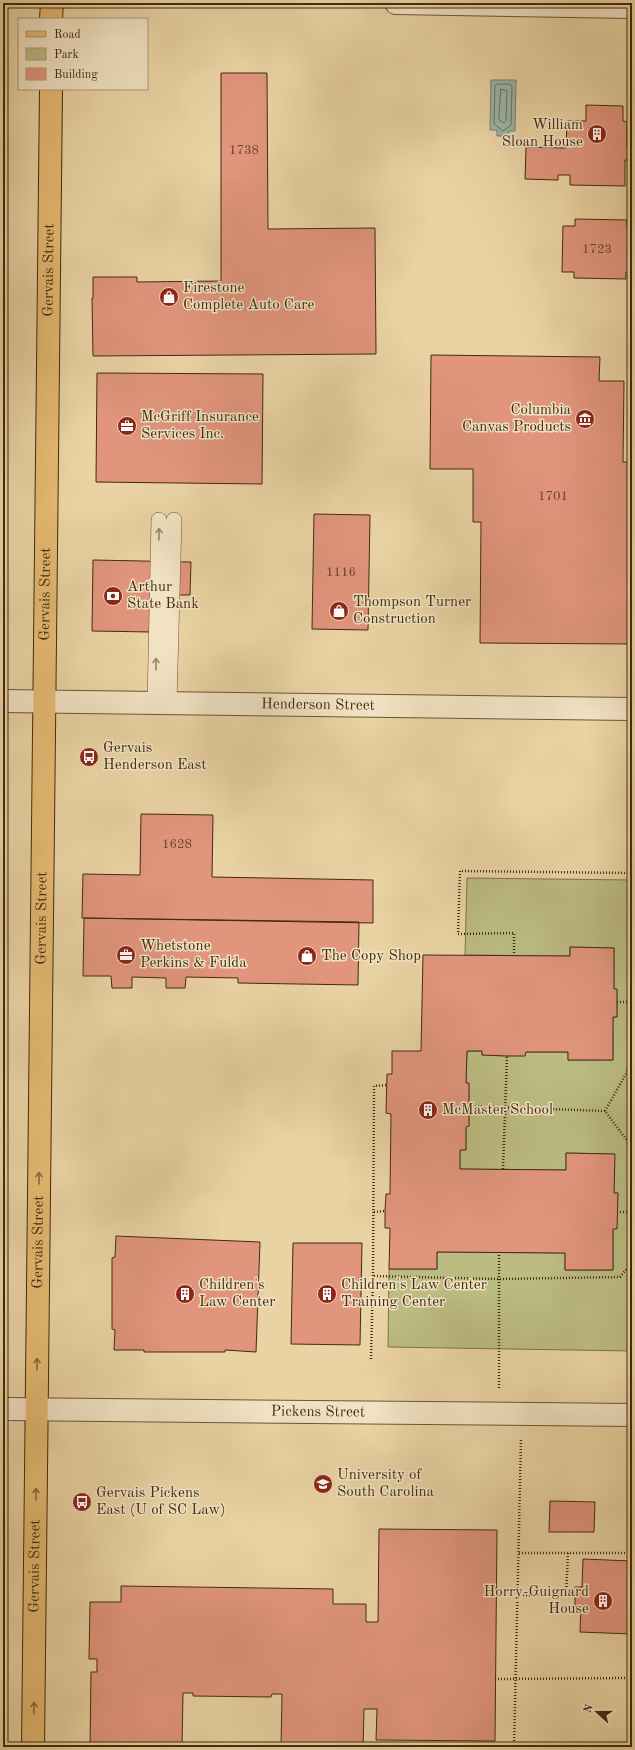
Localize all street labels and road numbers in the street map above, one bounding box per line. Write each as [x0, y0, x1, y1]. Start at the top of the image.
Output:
street label: Gervais Street [41, 223, 57, 317]
street label: Gervais Street [38, 547, 54, 641]
street label: Henderson Street [261, 697, 375, 713]
street label: Gervais Street [34, 871, 50, 965]
street label: Gervais Street [30, 1195, 46, 1289]
street label: Pickens Street [271, 1404, 365, 1420]
street label: Gervais Street [27, 1519, 43, 1613]

